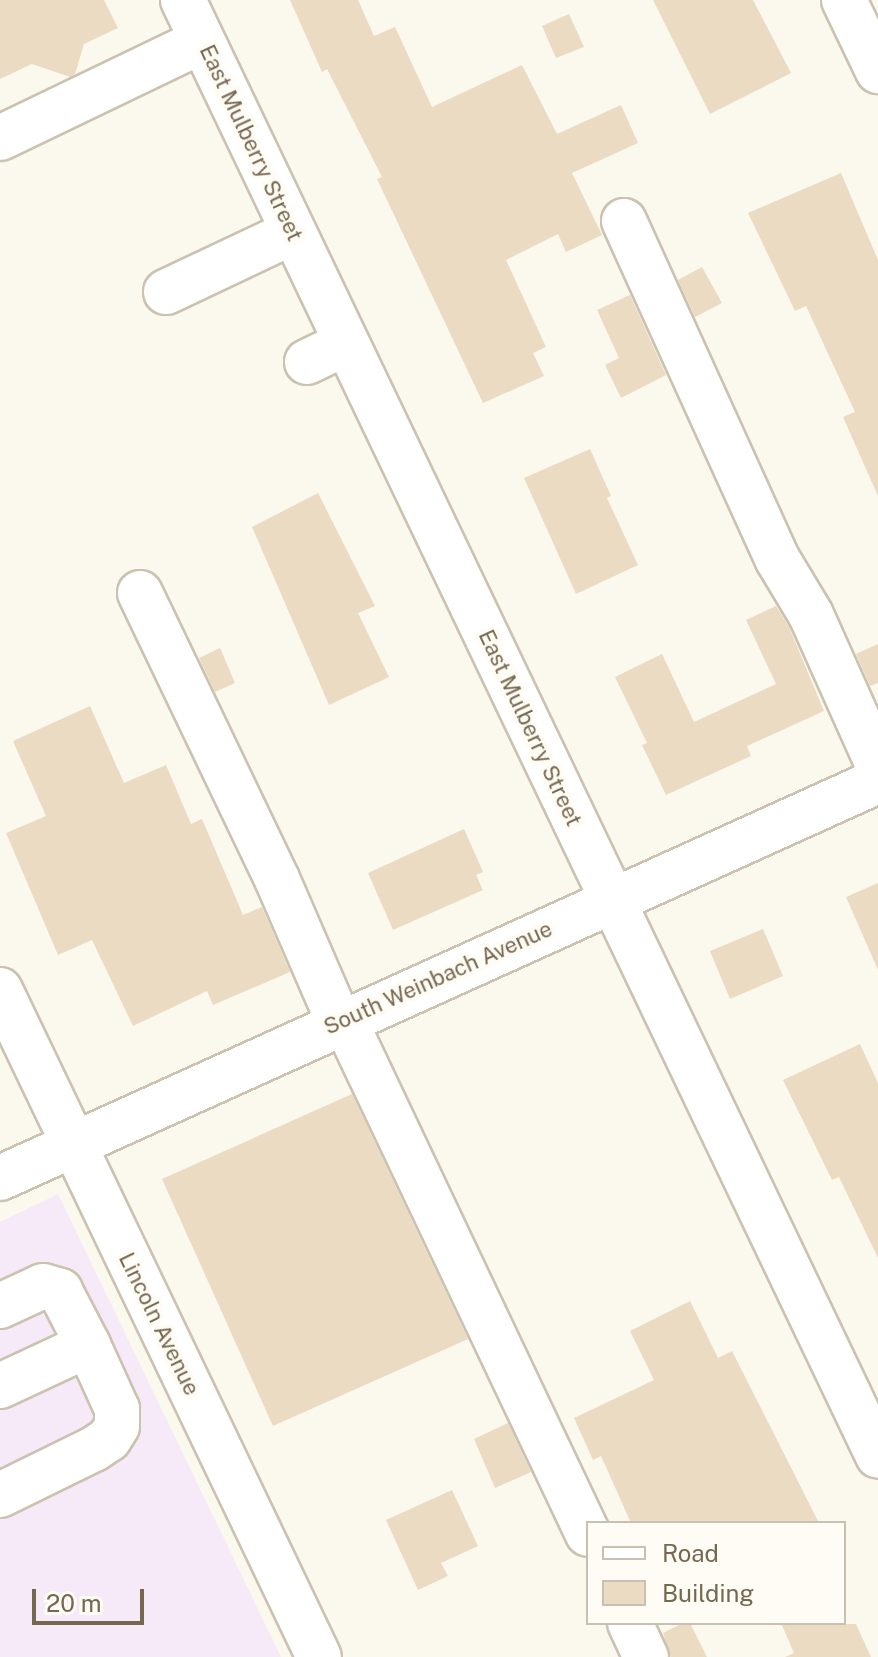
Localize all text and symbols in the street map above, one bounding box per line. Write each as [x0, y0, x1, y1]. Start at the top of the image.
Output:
street label: East Mulberry Street [194, 41, 308, 245]
street label: East Mulberry Street [473, 626, 587, 830]
street label: South Weinbach Avenue [319, 916, 557, 1040]
street label: Lincoln Avenue [113, 1248, 205, 1400]
legend [586, 1521, 846, 1625]
text: Road [662, 1539, 719, 1567]
scale bar [36, 1573, 148, 1623]
text: Building [662, 1579, 754, 1607]
text: 20 m [46, 1589, 102, 1617]

